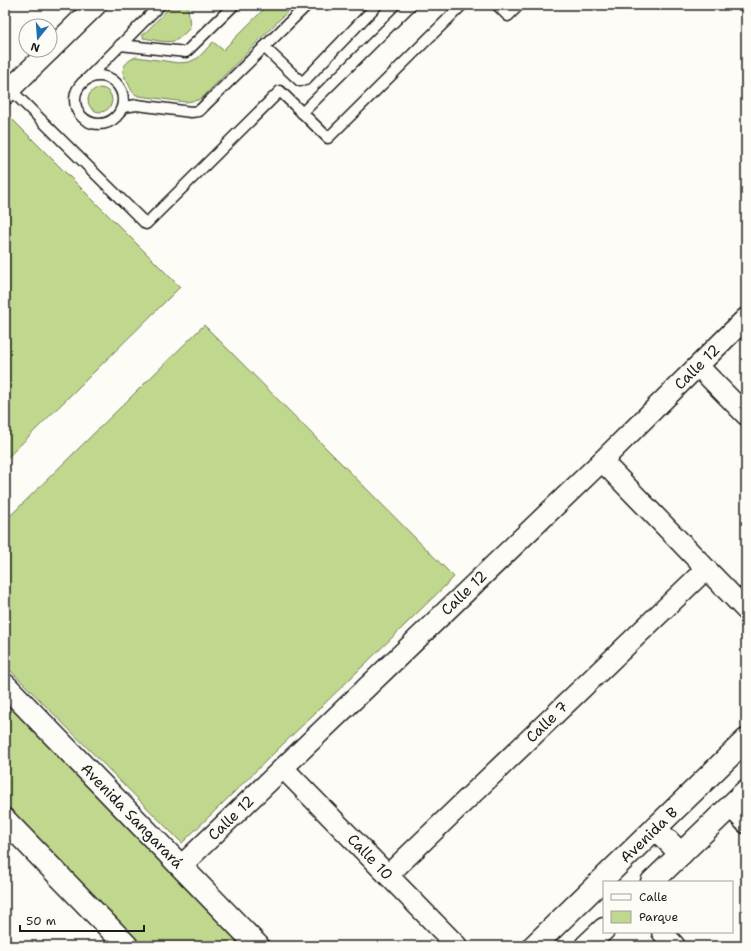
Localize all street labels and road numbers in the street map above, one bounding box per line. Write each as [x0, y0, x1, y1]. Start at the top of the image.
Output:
street label: Calle 12 [670, 340, 724, 394]
street label: Calle 12 [437, 566, 491, 620]
street label: Calle 7 [522, 697, 572, 747]
street label: Avenida Sangarará [76, 759, 188, 874]
street label: Calle 12 [204, 791, 258, 845]
street label: Avenida B [616, 802, 682, 867]
street label: Calle 10 [343, 830, 397, 884]

